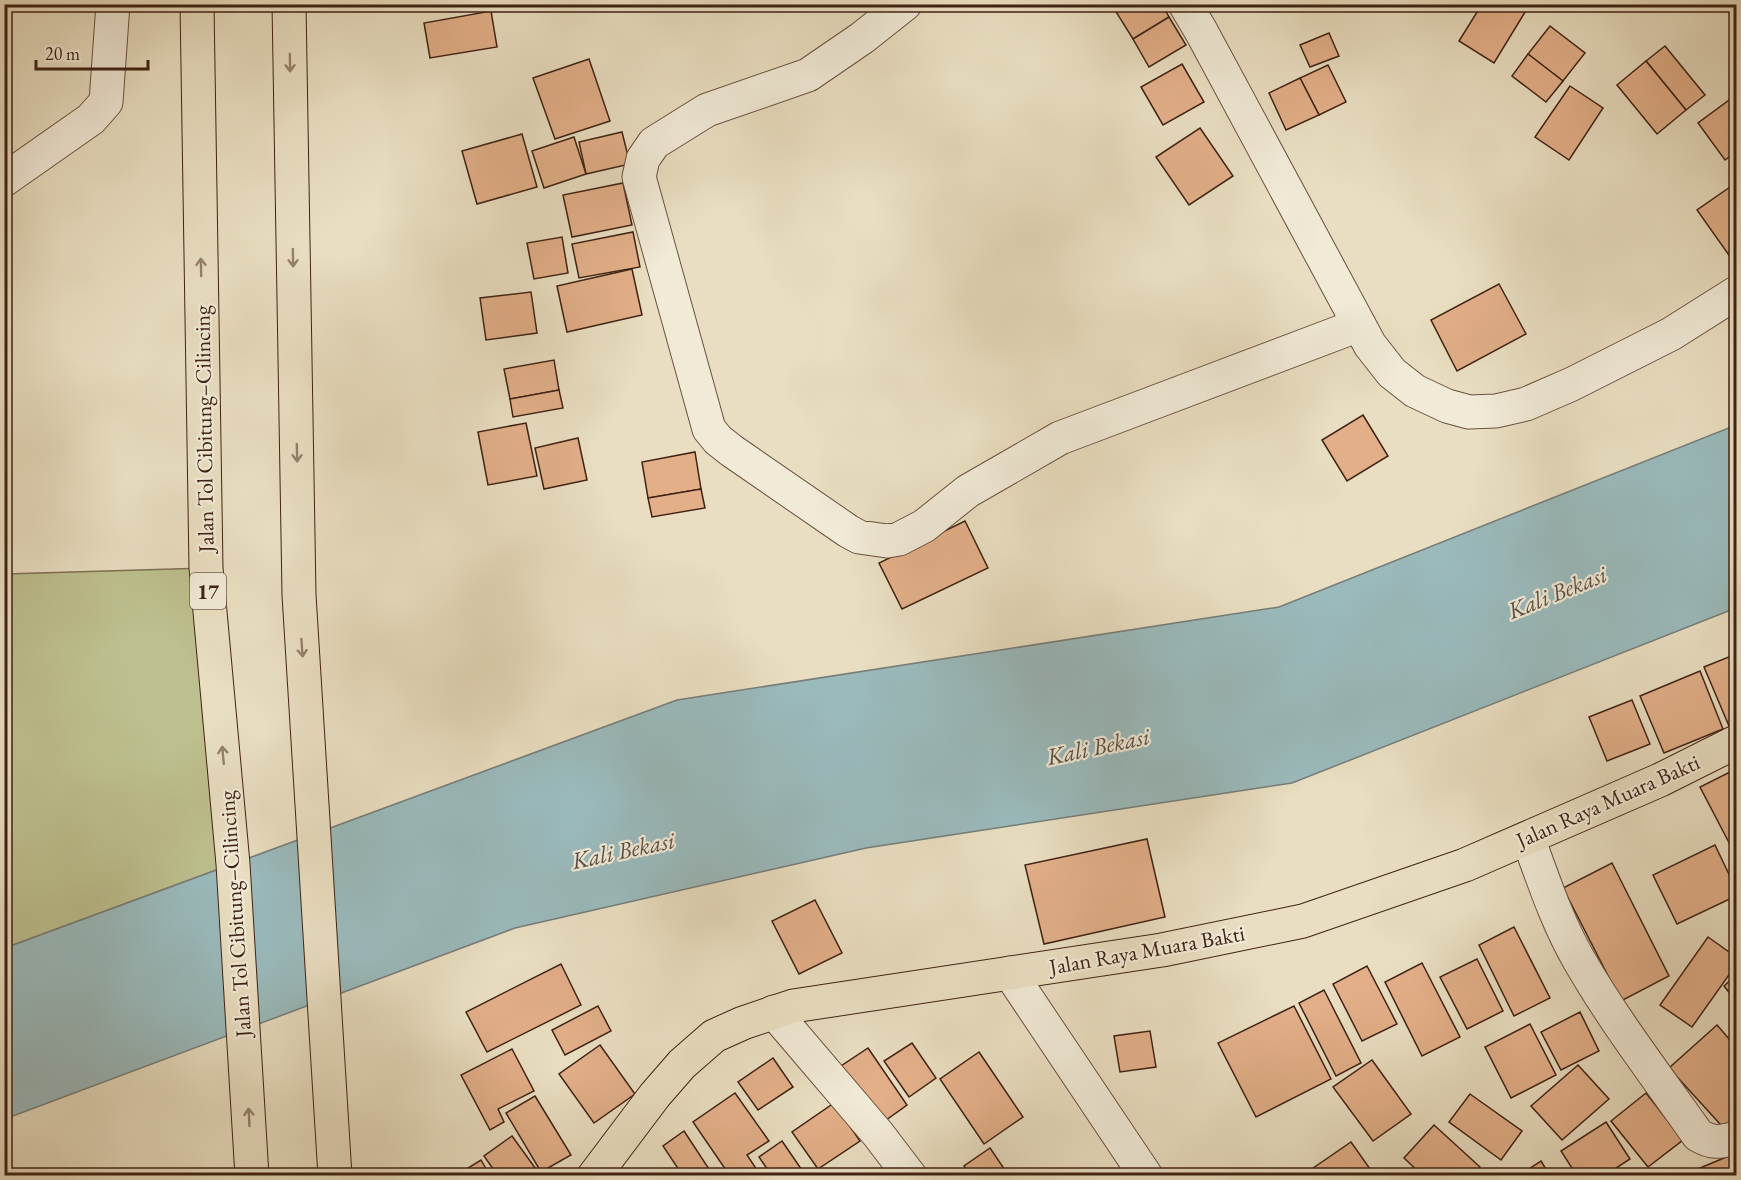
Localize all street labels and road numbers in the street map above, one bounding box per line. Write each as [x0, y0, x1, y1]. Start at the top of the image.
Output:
street label: Jalan Tol Cibitung–Cilincing [187, 305, 221, 555]
road number: 17 [190, 573, 226, 609]
street label: Jalan Raya Muara Bakti [1510, 747, 1704, 855]
street label: Jalan Tol Cibitung–Cilincing [212, 789, 258, 1040]
street label: Jalan Raya Muara Bakti [1045, 919, 1247, 982]

